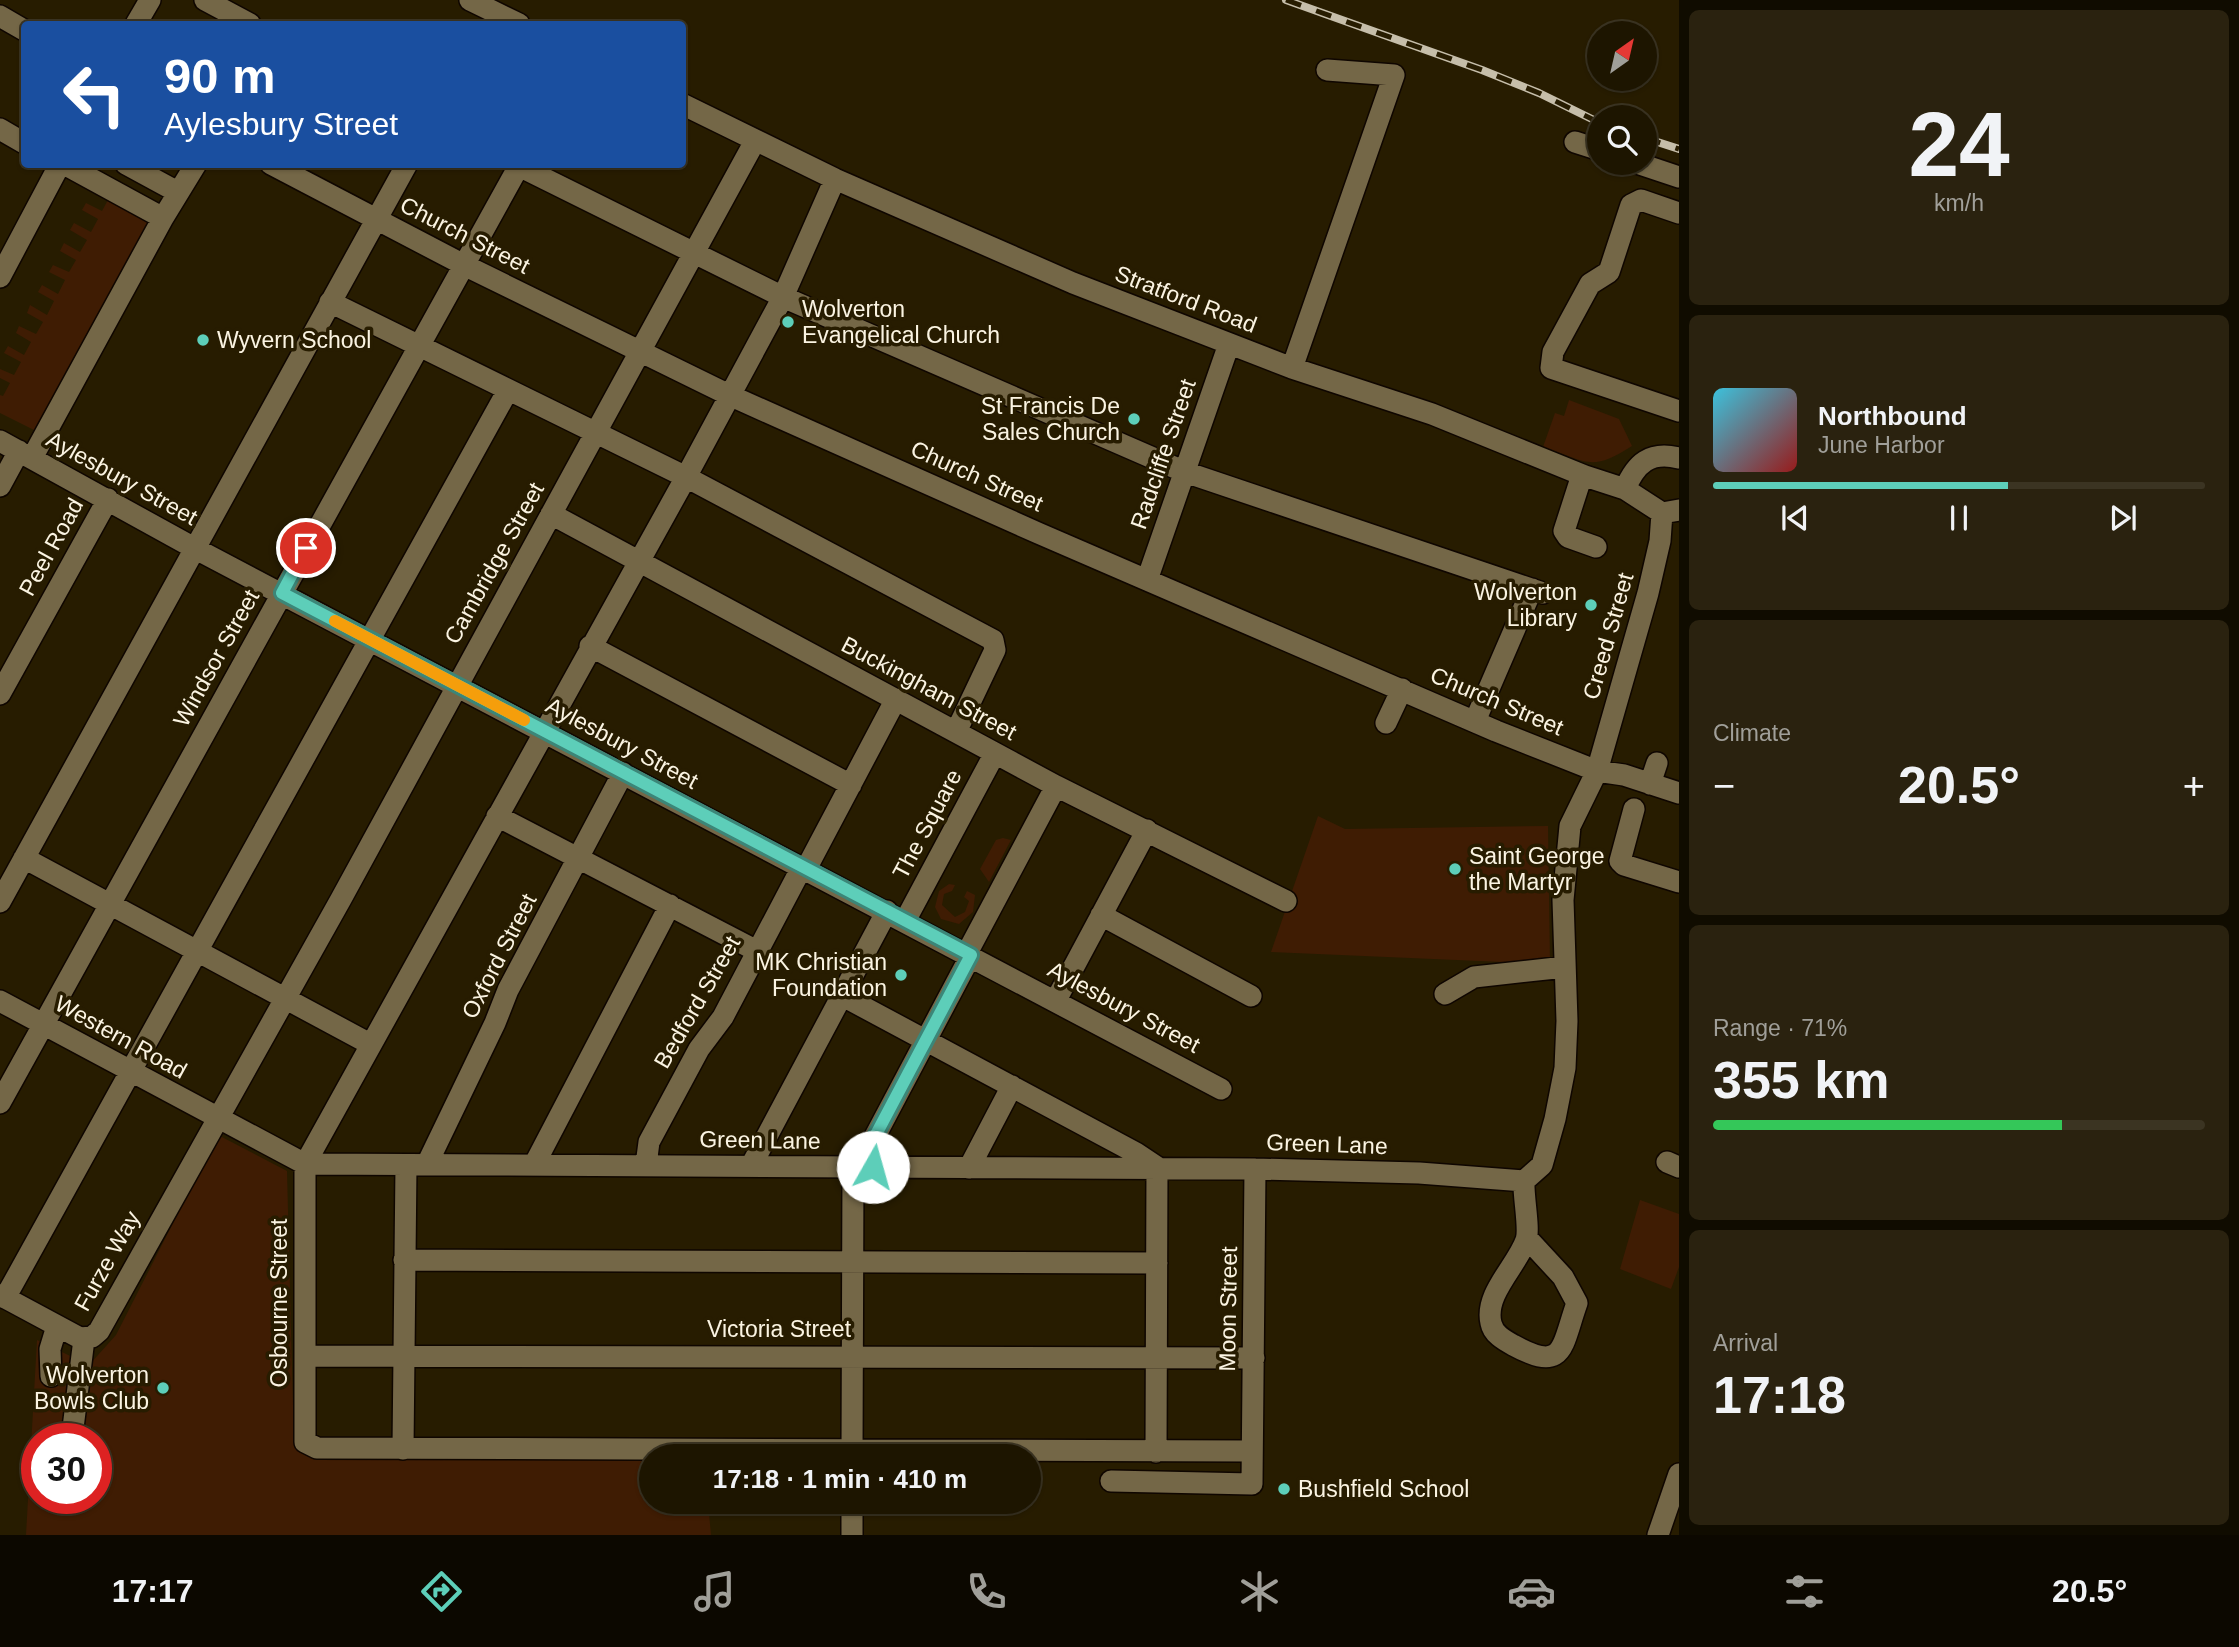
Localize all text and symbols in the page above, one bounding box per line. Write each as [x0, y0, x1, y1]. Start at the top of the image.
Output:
north arrow [1587, 21, 1657, 91]
map controls [1587, 21, 1657, 175]
icon: left [49, 49, 140, 140]
text: 90 m [164, 49, 276, 103]
text: 24 [1908, 94, 2010, 195]
button: search [1587, 105, 1657, 175]
text: Aylesbury Street [164, 106, 398, 142]
text: km/h [1934, 190, 1984, 216]
street label: Church Street [396, 191, 535, 279]
street label: Stratford Road [1112, 260, 1260, 338]
place label: Wolverton Evangelical Church [802, 296, 1000, 348]
marker: Wolverton Evangelical Church [780, 314, 796, 330]
place label: Wyvern School [217, 327, 371, 353]
marker: Wyvern School [195, 332, 211, 348]
street label: Radcliffe Street [1125, 375, 1201, 532]
place label: St Francis De Sales Church [981, 393, 1120, 445]
text: Northbound [1818, 401, 1967, 431]
marker: St Francis De Sales Church [1126, 411, 1142, 427]
street label: Aylesbury Street [42, 426, 202, 530]
text: June Harbor [1818, 432, 1945, 458]
street label: Church Street [907, 435, 1048, 517]
street label: Cambridge Street [439, 477, 549, 648]
street label: Peel Road [14, 494, 88, 600]
icon: previous [1776, 499, 1814, 537]
icon: pause [1940, 499, 1978, 537]
icon: next [2104, 499, 2142, 537]
pin [276, 518, 336, 578]
icon: arrive [287, 529, 325, 567]
street label: Creed Street [1578, 569, 1639, 702]
place label: Wolverton Library [1474, 579, 1577, 631]
street label: Windsor Street [168, 585, 265, 731]
marker: Wolverton Library [1583, 597, 1599, 613]
street label: Buckingham Street [837, 631, 1021, 745]
street label: Church Street [1427, 661, 1568, 741]
street label: Aylesbury Street [542, 692, 703, 794]
text: Climate [1713, 720, 1791, 746]
text: 20.5° [1898, 756, 2020, 814]
street label: The Square [887, 765, 967, 883]
text: − [1713, 765, 1735, 807]
text: + [2183, 765, 2205, 807]
place label: Saint George the Martyr [1469, 843, 1605, 895]
marker: Saint George the Martyr [1447, 861, 1463, 877]
street label: Oxford Street [456, 889, 542, 1023]
street label: Bedford Street [649, 931, 746, 1073]
place label: MK Christian Foundation [755, 949, 887, 1001]
street label: Aylesbury Street [1044, 956, 1205, 1058]
marker: MK Christian Foundation [893, 967, 909, 983]
street label: Western Road [51, 990, 191, 1084]
text: Range · 71% [1713, 1015, 1847, 1041]
text: 355 km [1713, 1051, 1889, 1109]
street label: Green Lane [699, 1126, 821, 1154]
street label: Green Lane [1266, 1129, 1388, 1159]
position arrow [836, 1130, 910, 1204]
street label: Furze Way [69, 1206, 145, 1316]
street label: Osbourne Street [266, 1218, 292, 1387]
street label: Moon Street [1214, 1246, 1242, 1372]
street label: Victoria Street [707, 1316, 852, 1342]
text: Arrival [1713, 1330, 1778, 1356]
place label: Wolverton Bowls Club [34, 1362, 149, 1414]
text: 17:18 [1713, 1366, 1846, 1424]
marker: Wolverton Bowls Club [155, 1380, 171, 1396]
speed limit sign: 30 [21, 1423, 112, 1514]
text: 17:18 · 1 min · 410 m [713, 1464, 967, 1494]
place label: Bushfield School [1298, 1476, 1469, 1502]
marker: Bushfield School [1276, 1481, 1292, 1497]
icon: directions [417, 1567, 466, 1616]
icon: music [690, 1567, 739, 1616]
icon: phone [962, 1567, 1011, 1616]
icon: climate [1235, 1567, 1284, 1616]
icon: car [1507, 1567, 1556, 1616]
icon: filters [1780, 1567, 1829, 1616]
text: 17:17 [112, 1573, 194, 1609]
text: 20.5° [2052, 1573, 2127, 1609]

